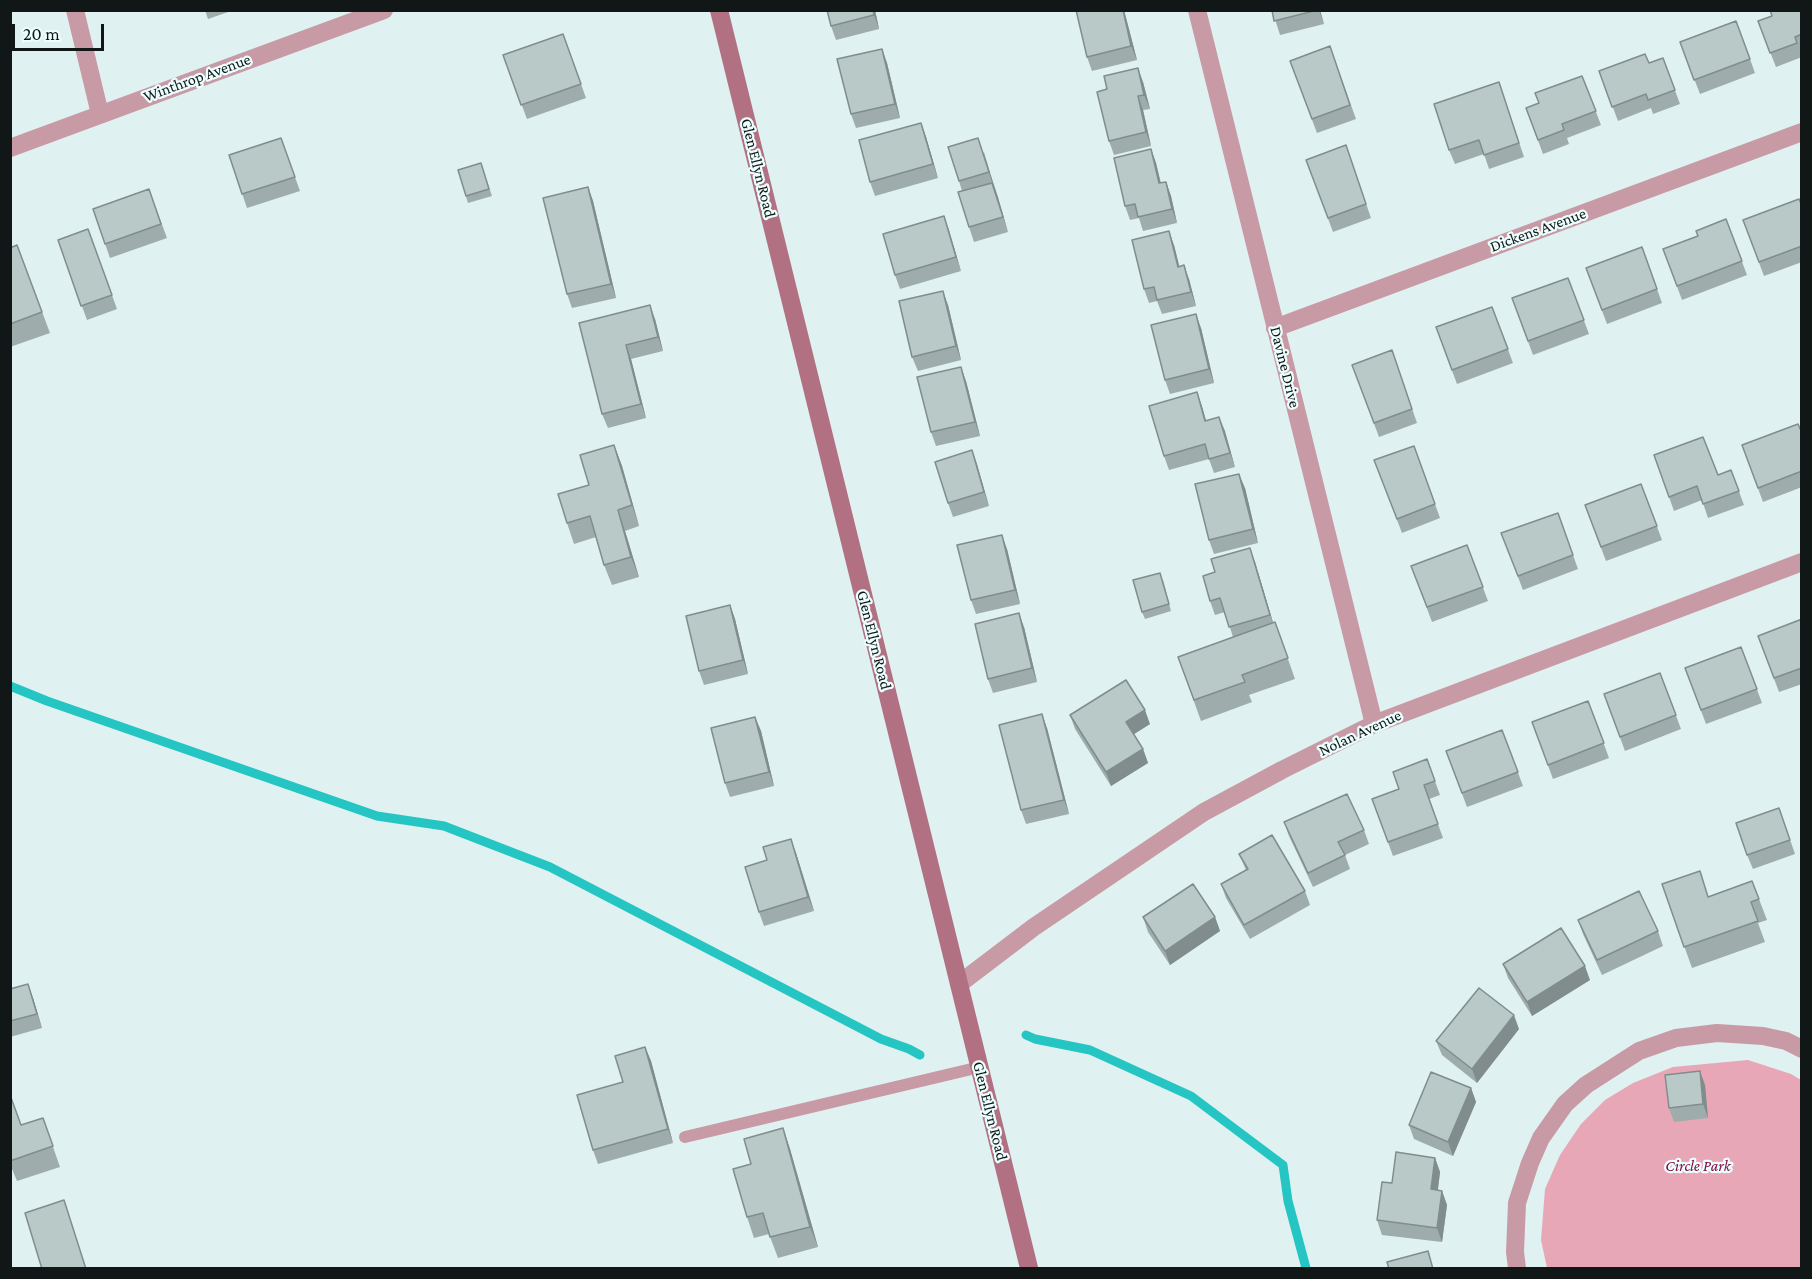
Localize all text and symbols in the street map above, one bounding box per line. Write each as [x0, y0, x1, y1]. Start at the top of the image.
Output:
scale bar [15, 12, 106, 50]
text: 20 m [23, 24, 60, 44]
street label: Winthrop Avenue [141, 50, 253, 106]
street label: Glen Ellyn Road [736, 116, 780, 220]
street label: Dickens Avenue [1487, 204, 1589, 256]
street label: Davine Drive [1266, 324, 1304, 410]
street label: Glen Ellyn Road [852, 588, 896, 692]
street label: Nolan Avenue [1316, 706, 1404, 760]
street label: Glen Ellyn Road [968, 1059, 1012, 1163]
park label: Circle Park [1665, 1156, 1731, 1176]

